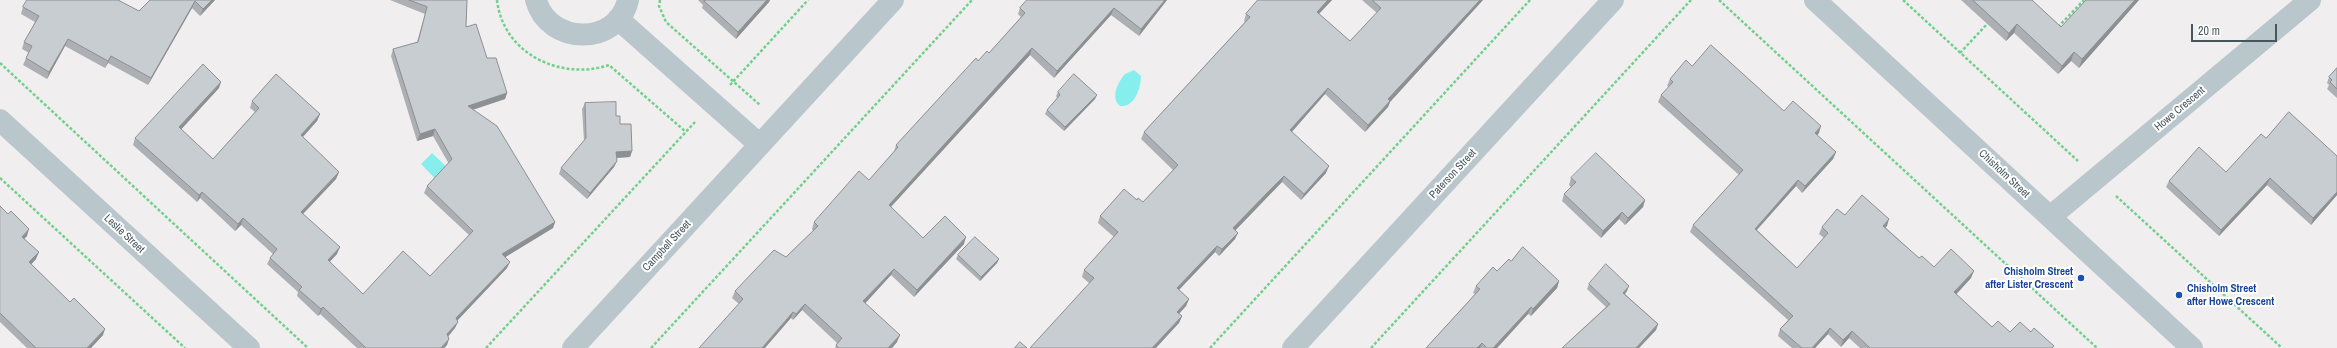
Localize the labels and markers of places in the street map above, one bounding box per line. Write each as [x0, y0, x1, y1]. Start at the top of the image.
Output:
place label: Chisholm Street after Lister Crescent [1985, 265, 2073, 291]
marker: Chisholm Street after Lister Crescent [2076, 273, 2086, 283]
place label: Chisholm Street after Howe Crescent [2187, 282, 2274, 308]
marker: Chisholm Street after Howe Crescent [2174, 290, 2184, 300]

